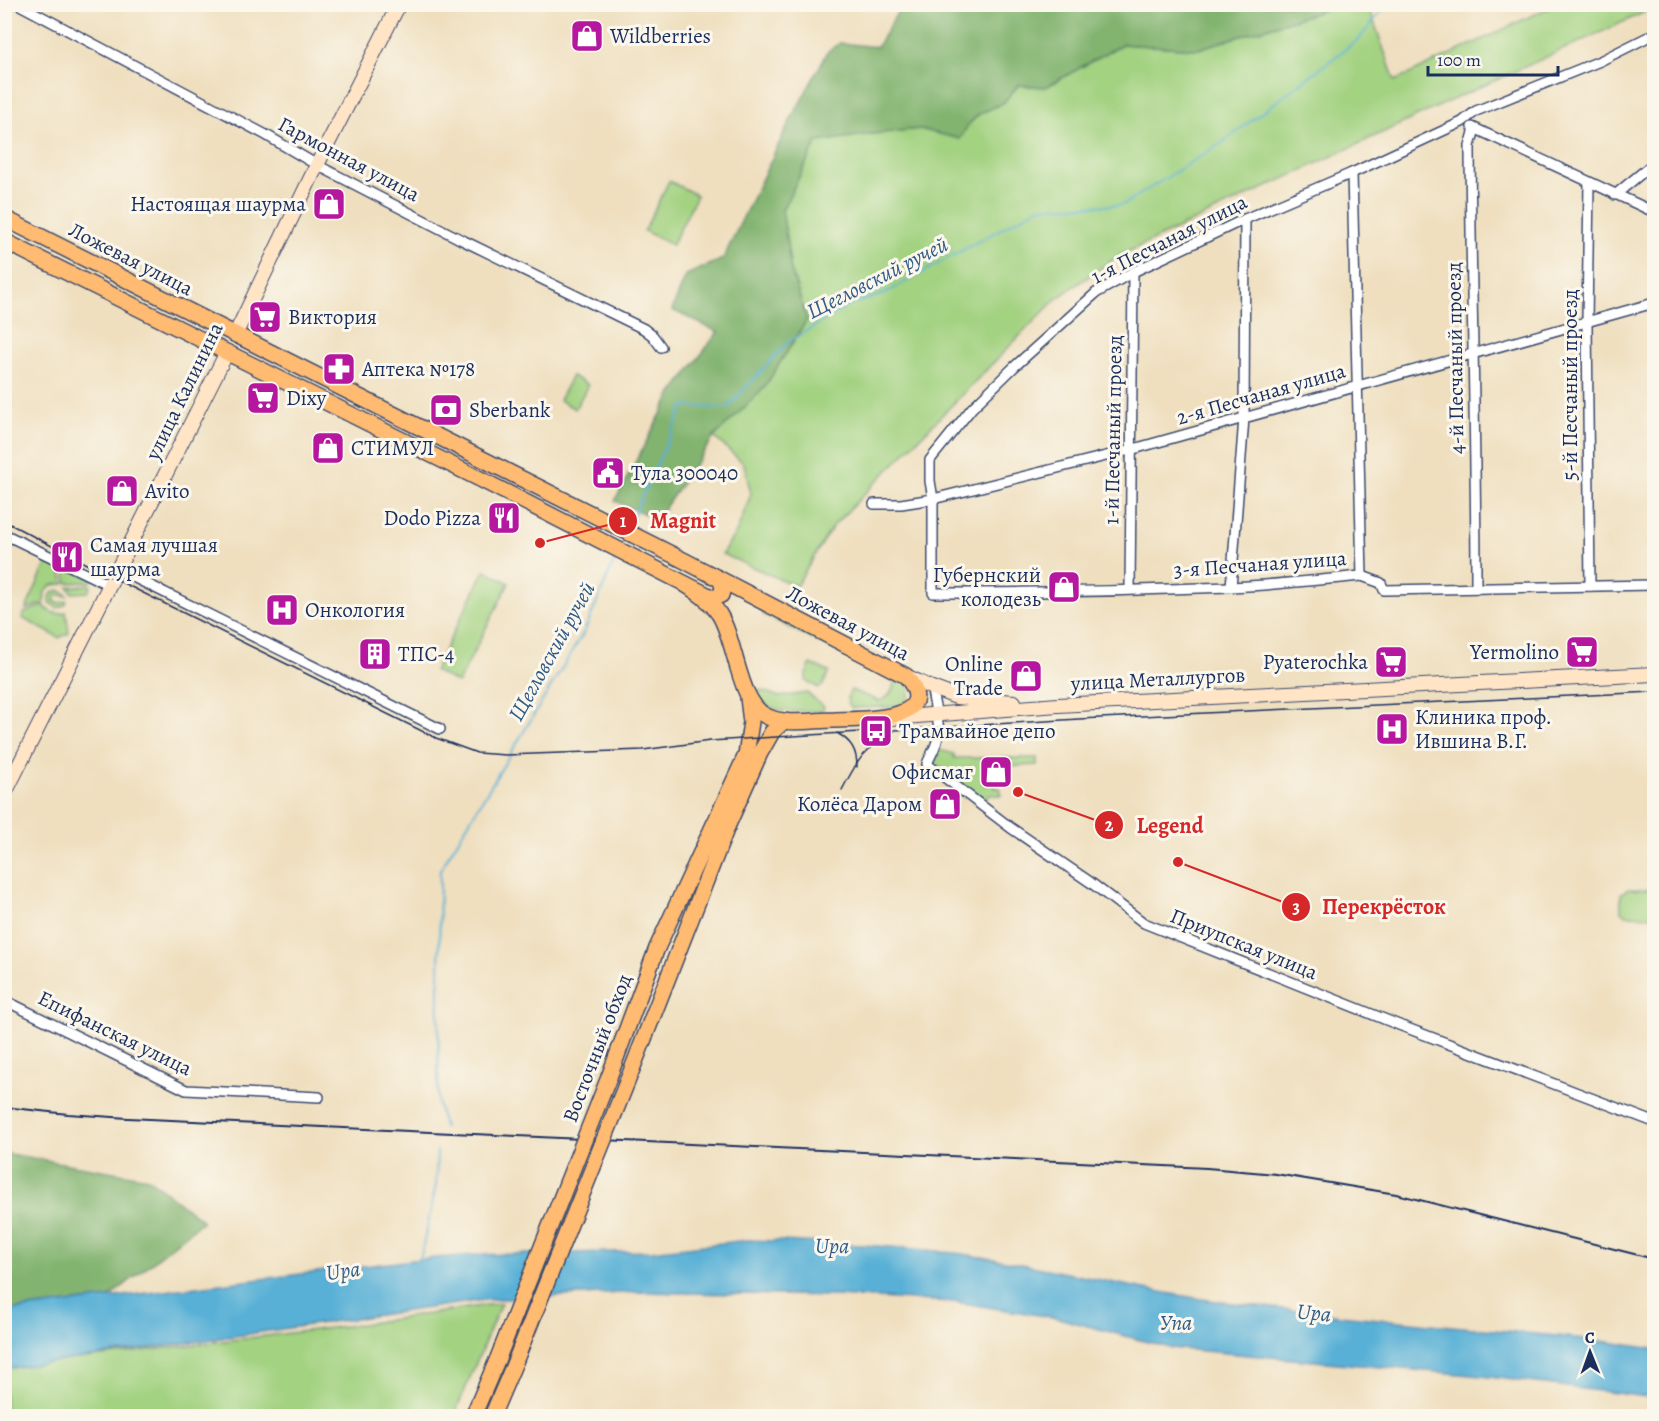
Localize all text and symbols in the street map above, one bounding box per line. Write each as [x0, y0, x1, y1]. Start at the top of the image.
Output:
shop icon: Wildberries [569, 18, 605, 54]
place label: Wildberries [609, 22, 711, 50]
scale bar [1428, 39, 1558, 77]
text: 100 m [1437, 48, 1481, 72]
street label: Гармонная улица [273, 110, 425, 208]
shop icon: Настоящая шаурма [311, 186, 347, 222]
street label: 1-я Песчаная улица [1086, 187, 1252, 290]
place label: Настоящая шаурма [130, 190, 306, 218]
street label: Ложевая улица [64, 216, 198, 302]
water label: Щегловский ручей [802, 229, 953, 326]
street label: 4-й Песчаный проезд [1439, 262, 1471, 454]
street label: 5-й Песчаный проезд [1556, 289, 1584, 481]
supermarket icon: Виктория [247, 299, 283, 335]
place label: Виктория [288, 303, 377, 331]
street label: улица Калинина [138, 317, 230, 465]
street label: 1-й Песчаный проезд [1097, 335, 1129, 525]
pharmacy icon: Аптека №178 [321, 351, 357, 387]
place label: Аптека №178 [361, 355, 475, 383]
street label: 2-я Песчаная улица [1173, 356, 1349, 432]
supermarket icon: Dixy [245, 380, 281, 416]
place label: Dixy [286, 384, 327, 412]
bank icon: Sberbank [428, 392, 464, 428]
place label: Sberbank [469, 396, 551, 424]
shop icon: СТИМУЛ [310, 430, 346, 466]
place label: СТИМУЛ [351, 434, 434, 462]
public building icon: Тула 300040 [590, 455, 626, 491]
place label: Тула 300040 [631, 459, 738, 487]
shop icon: Avito [104, 473, 140, 509]
place label: Avito [144, 477, 190, 505]
restaurant icon: Dodo Pizza [486, 500, 522, 536]
callout: Magnit [608, 501, 729, 541]
place label: Dodo Pizza [383, 504, 481, 532]
text: Magnit [650, 506, 717, 536]
text: 1 [620, 509, 627, 533]
place label: Самая лучшая шаурма [90, 531, 218, 583]
restaurant icon: Самая лучшая шаурма [49, 539, 85, 575]
street label: 3-я Песчаная улица [1173, 544, 1348, 584]
place label: Губернский колодезь [933, 561, 1041, 613]
shop icon: Губернский колодезь [1046, 569, 1082, 605]
water label: Щегловский ручей [501, 576, 603, 726]
street label: Ложевая улица [781, 579, 915, 667]
hospital icon: Онкология [264, 592, 300, 628]
place label: Онкология [305, 596, 405, 624]
supermarket icon: Yermolino [1564, 634, 1600, 670]
building icon: ТПС-4 [357, 636, 393, 672]
place label: Yermolino [1469, 638, 1559, 666]
place label: ТПС-4 [398, 640, 454, 668]
supermarket icon: Pyaterochka [1373, 644, 1409, 680]
place label: Pyaterochka [1263, 648, 1368, 676]
place label: Online Trade [945, 650, 1003, 702]
shop icon: Online Trade [1008, 658, 1044, 694]
street label: улица Металлургов [1069, 660, 1246, 698]
place label: Клиника проф. Ившина В.Г. [1415, 703, 1552, 755]
hospital icon: Клиника проф. Ившина В.Г. [1374, 711, 1410, 747]
bus stop icon: Трамвайное депо [858, 713, 894, 749]
place label: Трамвайное депо [899, 717, 1056, 745]
shop icon: Офисмаг [978, 754, 1014, 790]
place label: Офисмаг [892, 758, 973, 786]
shop icon: Колёса Даром [927, 786, 963, 822]
place label: Колёса Даром [797, 790, 922, 818]
callout: Legend [1094, 805, 1215, 845]
text: Legend [1136, 811, 1204, 841]
text: 2 [1105, 813, 1114, 837]
callout: Перекрёсток [1281, 887, 1458, 927]
text: Перекрёсток [1322, 892, 1446, 922]
text: 3 [1292, 895, 1300, 919]
street label: Приупская улица [1166, 902, 1322, 986]
street label: Восточный обход [556, 970, 638, 1126]
street label: Епифанская улица [33, 984, 197, 1083]
water label: Upa [815, 1231, 849, 1261]
water label: Upa [324, 1254, 362, 1288]
water label: Upa [1295, 1296, 1333, 1330]
water label: Упа [1160, 1308, 1192, 1338]
north arrow [1560, 1322, 1620, 1382]
text: С [1585, 1327, 1595, 1349]

